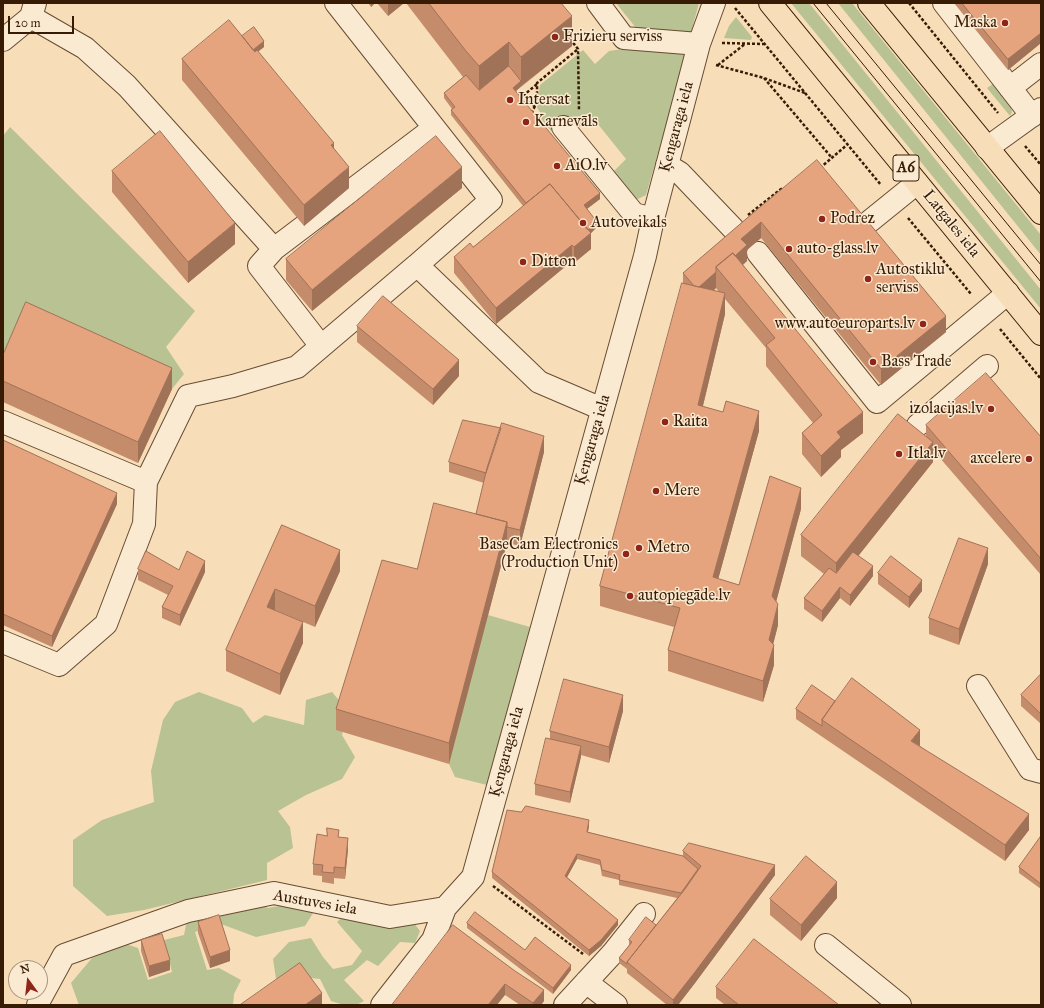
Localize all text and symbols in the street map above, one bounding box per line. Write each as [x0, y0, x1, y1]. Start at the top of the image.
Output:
scale bar [10, 8, 76, 34]
place label: Maska [954, 13, 997, 33]
text: 20 m [15, 16, 41, 30]
marker: Maska [1000, 18, 1010, 28]
place label: Frizieru serviss [563, 27, 662, 47]
marker: Frizieru serviss [550, 32, 560, 42]
street label: Ķengaraga iela [656, 79, 698, 175]
place label: Intersat [518, 90, 570, 110]
marker: Intersat [505, 95, 515, 105]
place label: Karnevāls [534, 112, 598, 132]
marker: Karnevāls [521, 117, 531, 127]
road number: A6 [893, 155, 919, 181]
place label: AiO.lv [565, 156, 607, 176]
marker: AiO.lv [552, 161, 562, 171]
street label: Latgales iela [918, 187, 984, 261]
place label: Podrez [830, 209, 875, 229]
place label: Autoveikals [591, 213, 667, 233]
marker: Podrez [817, 214, 827, 224]
marker: Autoveikals [578, 218, 588, 228]
place label: auto-glass.lv [797, 239, 878, 259]
marker: auto-glass.lv [784, 244, 794, 254]
place label: Ditton [531, 252, 576, 272]
marker: Ditton [518, 257, 528, 267]
place label: Autostiklu serviss [876, 260, 945, 298]
marker: Autostiklu serviss [863, 274, 873, 284]
place label: www.autoeuroparts.lv [775, 314, 915, 334]
marker: www.autoeuroparts.lv [918, 319, 928, 329]
place label: Bass Trade [881, 352, 951, 372]
marker: Bass Trade [868, 357, 878, 367]
street label: Ķengaraga iela [571, 393, 615, 487]
place label: izolacijas.lv [909, 399, 983, 419]
marker: izolacijas.lv [986, 404, 996, 414]
place label: Raita [673, 412, 708, 432]
marker: Raita [660, 417, 670, 427]
place label: Itla.lv [907, 444, 946, 464]
marker: Itla.lv [894, 449, 904, 459]
place label: axcelere [970, 449, 1021, 469]
marker: axcelere [1024, 454, 1034, 464]
place label: Mere [664, 481, 700, 501]
marker: Mere [651, 486, 661, 496]
place label: BaseCam Electronics (Production Unit) [479, 535, 618, 573]
place label: Metro [647, 538, 690, 558]
marker: Metro [634, 543, 644, 553]
marker: BaseCam Electronics (Production Unit) [621, 549, 631, 559]
place label: autopiegāde.lv [638, 586, 730, 606]
marker: autopiegāde.lv [625, 591, 635, 601]
street label: Ķengaraga iela [486, 704, 528, 800]
street label: Austuves iela [272, 886, 358, 920]
north arrow [8, 960, 48, 1000]
text: N [19, 961, 31, 976]

